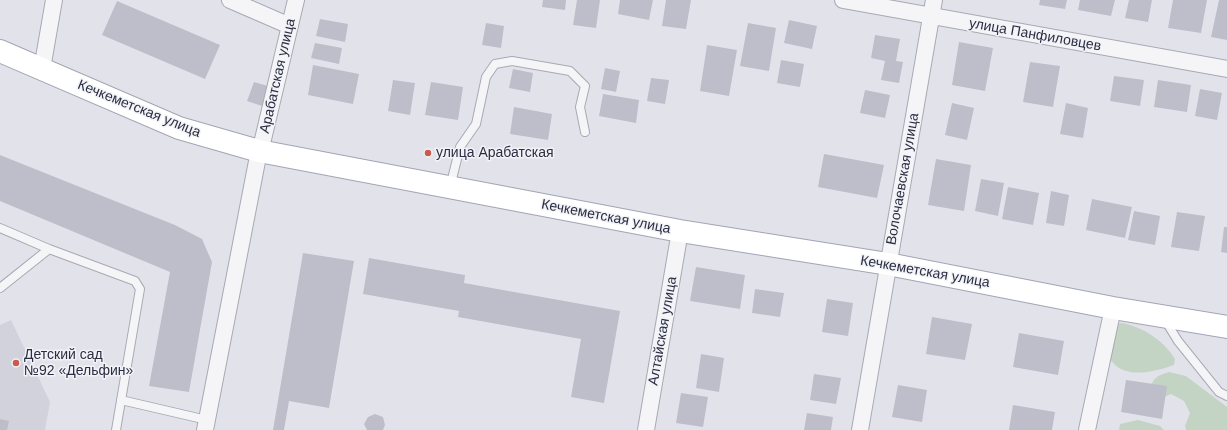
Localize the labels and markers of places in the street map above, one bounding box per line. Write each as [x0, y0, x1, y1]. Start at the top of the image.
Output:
place label: улица Арабатская [436, 145, 554, 161]
marker: улица Арабатская [423, 148, 433, 158]
place label: Детский сад №92 «Дельфин» [24, 347, 133, 380]
marker: Детский сад №92 «Дельфин» [11, 358, 21, 368]

